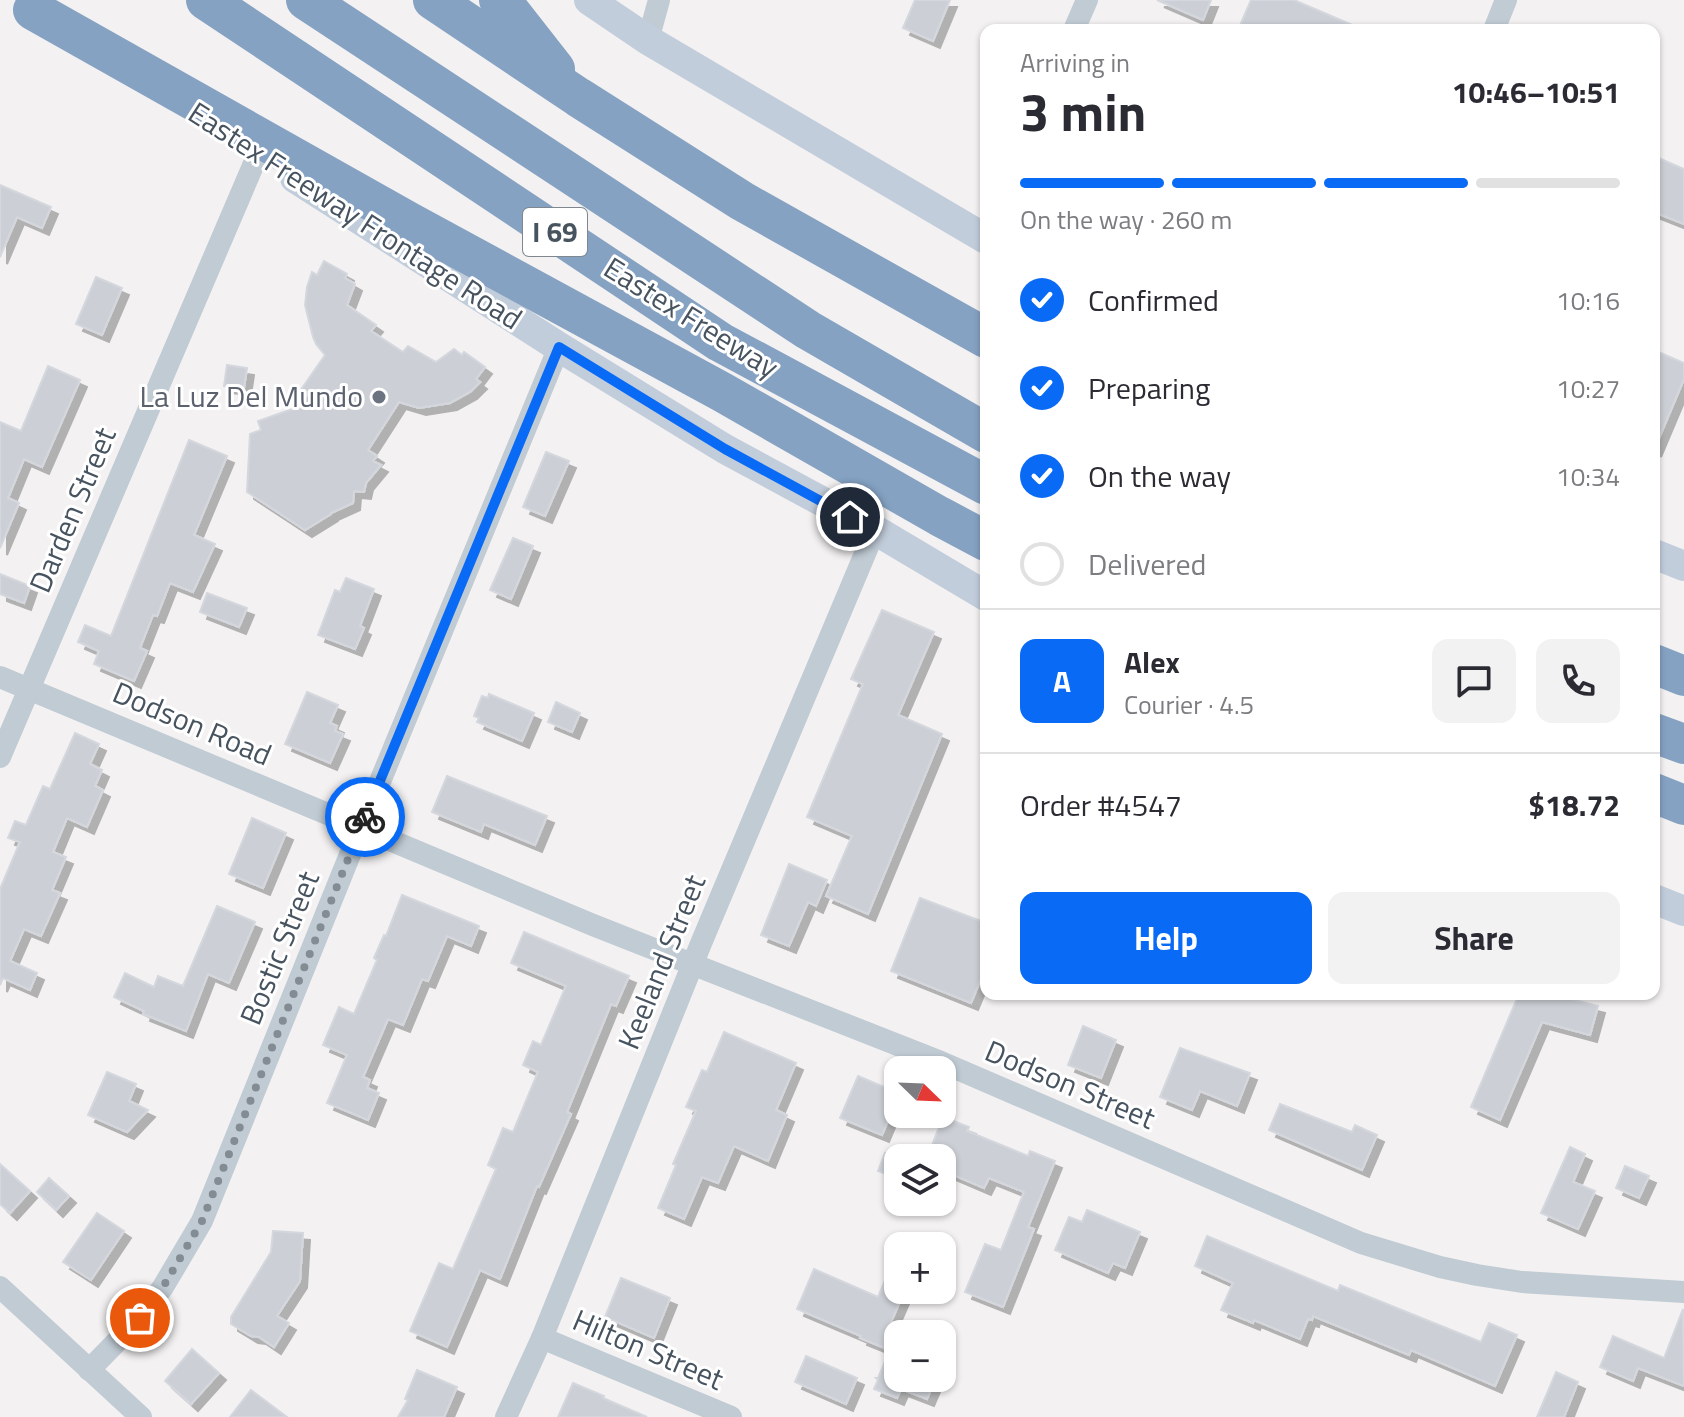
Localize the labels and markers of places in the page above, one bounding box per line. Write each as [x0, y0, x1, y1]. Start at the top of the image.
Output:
place label: La Luz Del Mundo [140, 373, 363, 419]
marker: La Luz Del Mundo [370, 388, 388, 406]
pin [816, 483, 884, 551]
pin [106, 1284, 174, 1352]

